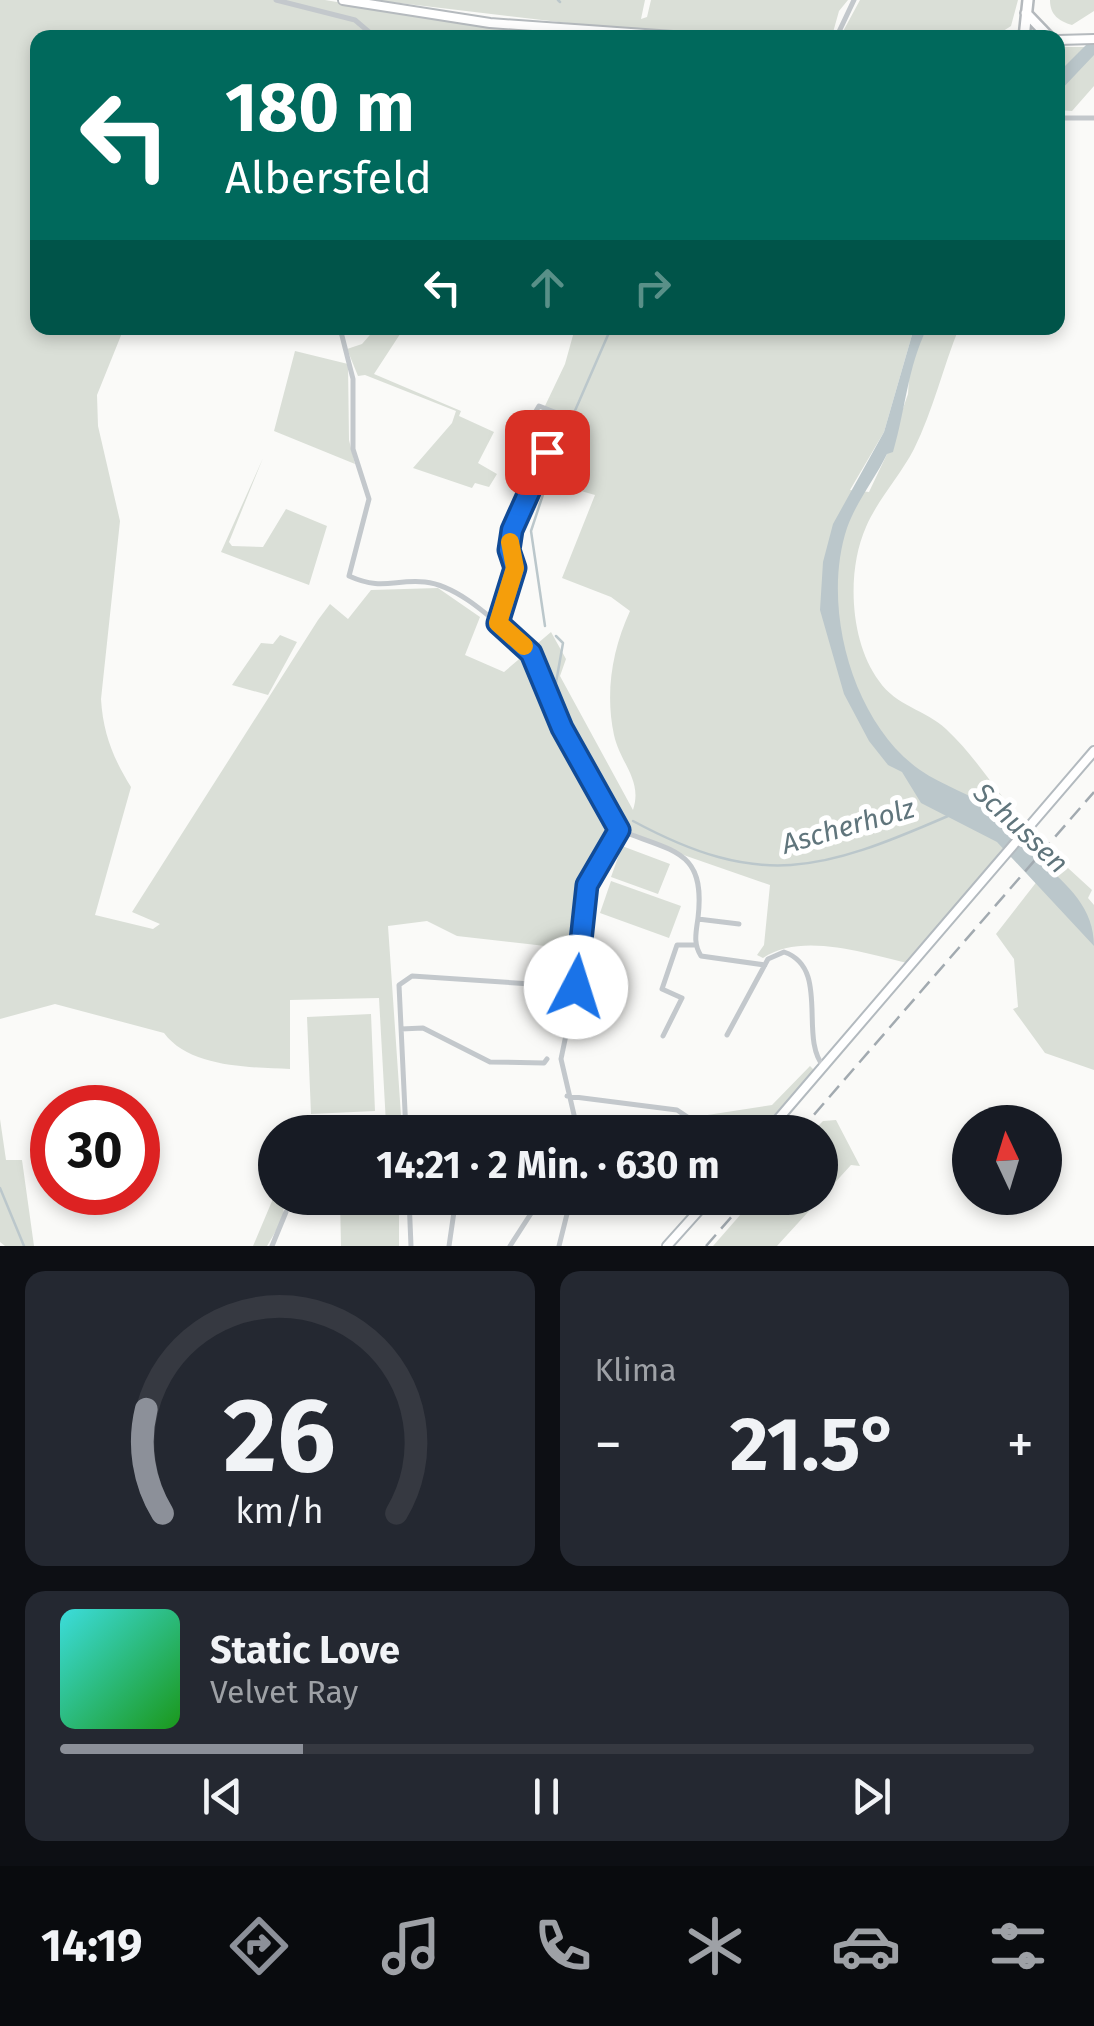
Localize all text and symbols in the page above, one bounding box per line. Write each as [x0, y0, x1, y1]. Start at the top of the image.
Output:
text: 180 m [225, 66, 415, 150]
icon: left [60, 70, 190, 200]
text: Albersfeld [225, 151, 432, 205]
icon: left [415, 260, 470, 315]
icon: ahead [520, 260, 575, 315]
icon: right [625, 260, 680, 315]
pin [505, 410, 590, 495]
icon: arrive [520, 425, 575, 480]
water label: Schussen [966, 775, 1075, 880]
water label: Ascherholz [777, 791, 919, 861]
position arrow [524, 935, 628, 1039]
speed limit sign: 30 [30, 1085, 160, 1215]
north arrow [952, 1105, 1062, 1215]
map controls [952, 1105, 1062, 1215]
text: 14:21 · 2 Min. · 630 m [376, 1142, 720, 1188]
text: Klima [595, 1351, 677, 1389]
text: 26 [224, 1374, 336, 1499]
text: 21.5° [730, 1400, 899, 1490]
text: − [595, 1412, 622, 1478]
text: + [1007, 1412, 1034, 1478]
text: km/h [236, 1490, 324, 1532]
text: Static Love [210, 1627, 400, 1673]
text: Velvet Ray [210, 1673, 358, 1711]
icon: previous [195, 1769, 250, 1824]
icon: pause [519, 1769, 574, 1824]
icon: next [844, 1769, 899, 1824]
icon: directions [224, 1911, 294, 1981]
icon: music [376, 1911, 446, 1981]
icon: phone [528, 1911, 598, 1981]
icon: climate [680, 1911, 750, 1981]
icon: car [831, 1911, 901, 1981]
icon: filters [983, 1911, 1053, 1981]
text: 14:19 [41, 1919, 143, 1973]

